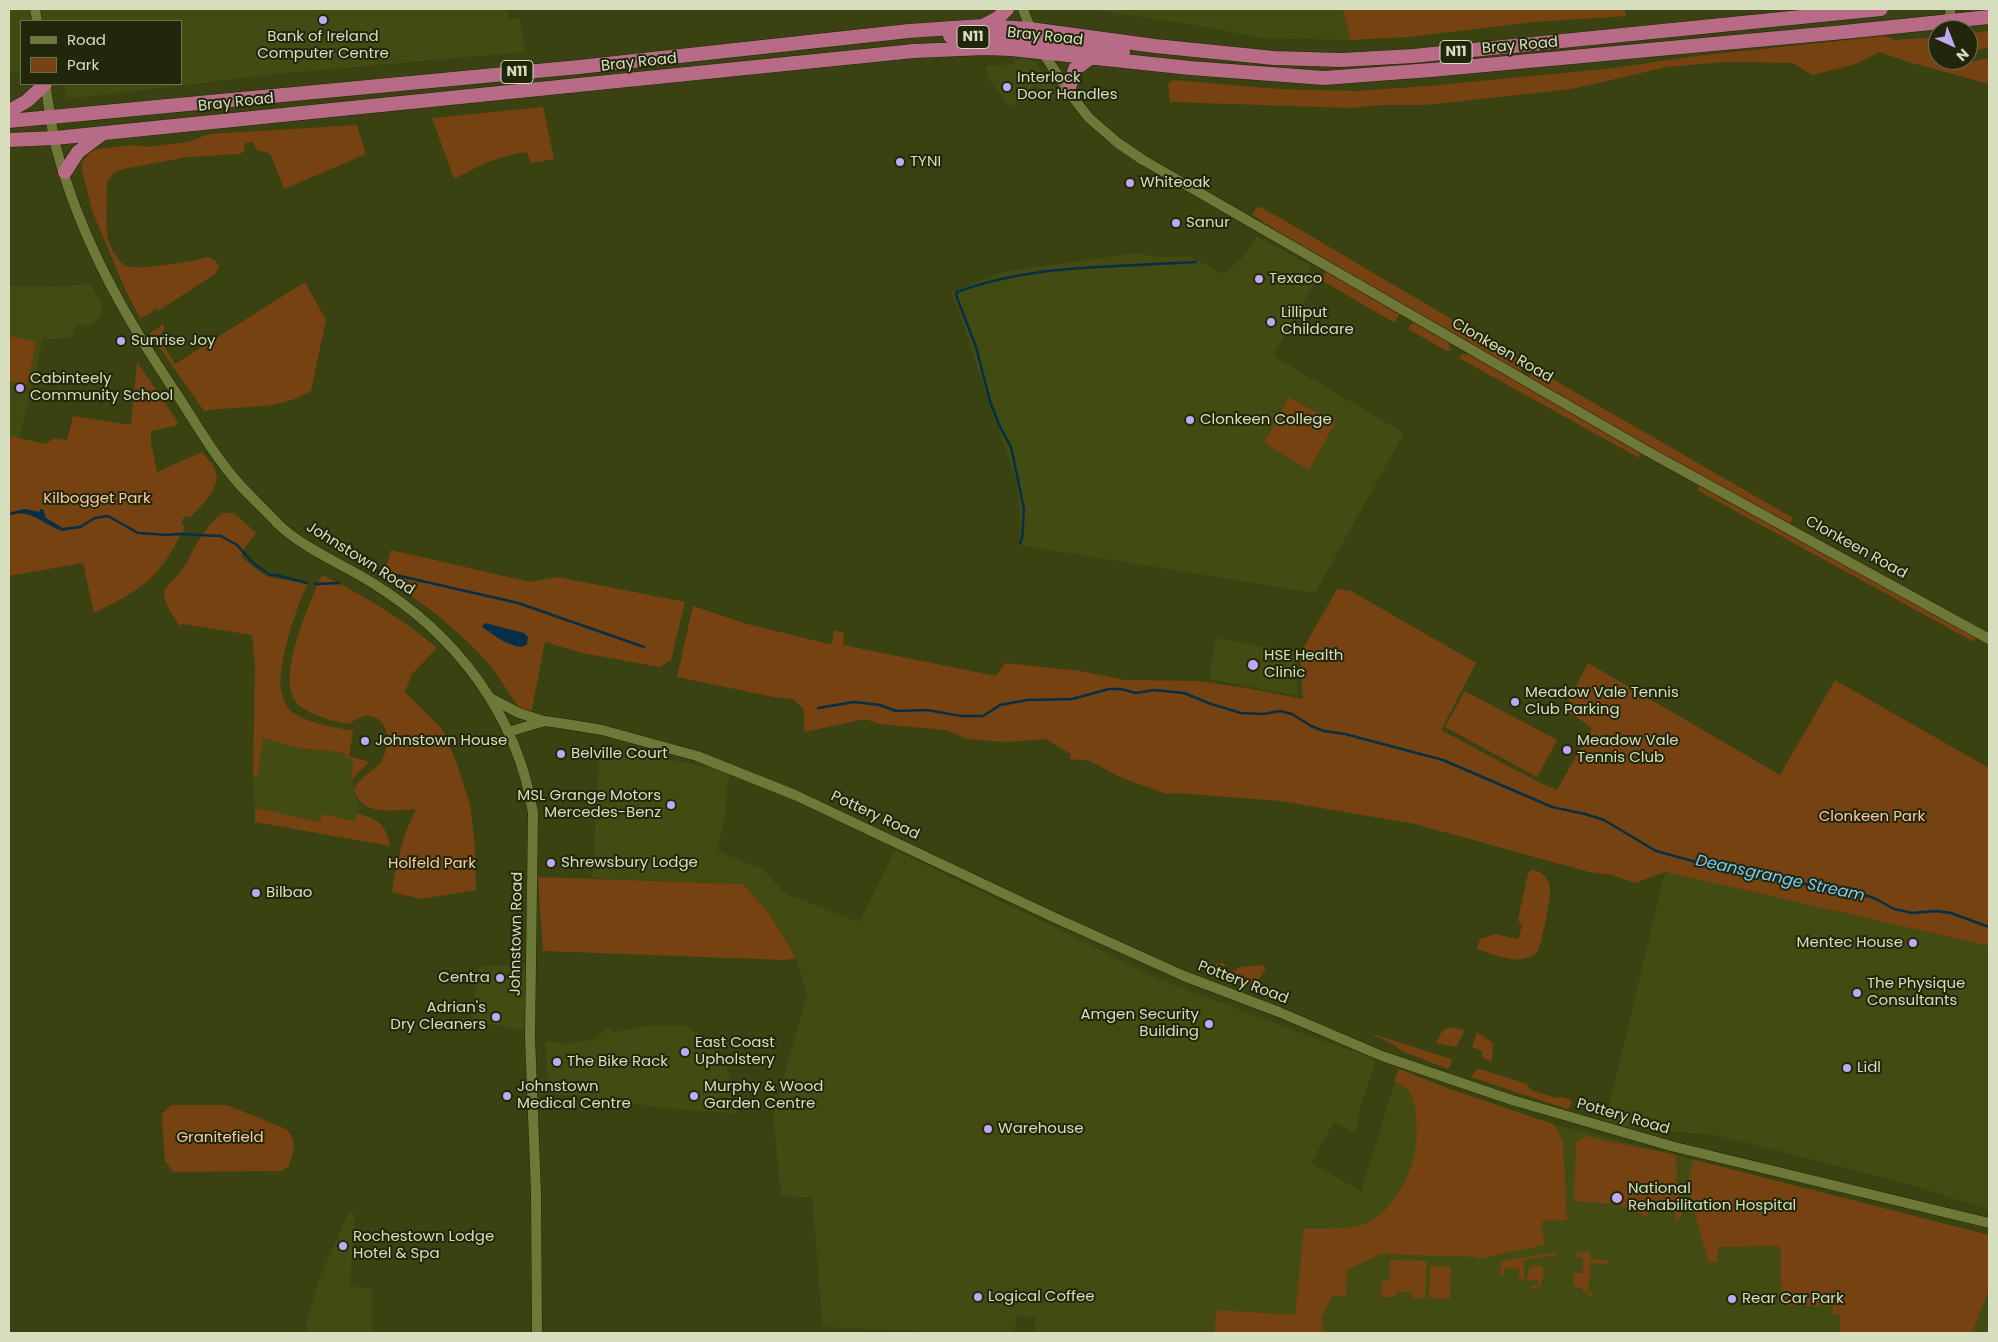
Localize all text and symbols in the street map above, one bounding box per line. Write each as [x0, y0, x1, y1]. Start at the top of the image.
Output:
marker: Bank of Ireland Computer Centre [317, 14, 329, 26]
legend [20, 20, 182, 85]
north arrow [1928, 20, 1978, 70]
street label: Bray Road [1006, 24, 1084, 50]
road number: N11 [957, 26, 989, 48]
place label: Bank of Ireland Computer Centre [257, 28, 389, 63]
text: Road [67, 29, 106, 50]
street label: Bray Road [1481, 34, 1559, 58]
road number: N11 [1440, 41, 1472, 64]
text: N [1952, 44, 1973, 66]
street label: Bray Road [600, 50, 678, 76]
text: Park [67, 54, 99, 75]
road number: N11 [501, 61, 533, 84]
place label: Interlock Door Handles [1017, 69, 1117, 104]
marker: Interlock Door Handles [1001, 81, 1013, 93]
street label: Bray Road [197, 90, 275, 116]
place label: TYNI [910, 153, 941, 171]
marker: TYNI [894, 156, 906, 168]
place label: Whiteoak [1140, 174, 1210, 192]
marker: Whiteoak [1124, 177, 1136, 189]
place label: Sanur [1186, 214, 1230, 232]
marker: Sanur [1170, 217, 1182, 229]
place label: Texaco [1269, 270, 1322, 288]
marker: Texaco [1253, 273, 1265, 285]
place label: Lilliput Childcare [1281, 304, 1354, 339]
street label: Clonkeen Road [1448, 315, 1556, 387]
marker: Lilliput Childcare [1265, 316, 1277, 328]
place label: Sunrise Joy [131, 332, 215, 350]
marker: Sunrise Joy [115, 335, 127, 347]
place label: Cabinteely Community School [30, 370, 173, 405]
marker: Cabinteely Community School [14, 382, 26, 394]
place label: Clonkeen College [1200, 411, 1332, 429]
marker: Clonkeen College [1184, 414, 1196, 426]
park label: Kilbogget Park [43, 490, 151, 508]
street label: Clonkeen Road [1802, 513, 1910, 583]
street label: Johnstown Road [302, 518, 418, 600]
place label: HSE Health Clinic [1264, 647, 1343, 682]
marker: HSE Health Clinic [1246, 658, 1260, 672]
place label: Meadow Vale Tennis Club Parking [1525, 684, 1679, 719]
marker: Meadow Vale Tennis Club Parking [1509, 696, 1521, 708]
place label: Johnstown House [375, 732, 507, 750]
place label: Meadow Vale Tennis Club [1577, 732, 1679, 767]
marker: Johnstown House [359, 735, 371, 747]
marker: Meadow Vale Tennis Club [1561, 744, 1573, 756]
place label: Belville Court [571, 745, 668, 763]
marker: Belville Court [555, 748, 567, 760]
place label: MSL Grange Motors Mercedes-Benz [517, 787, 661, 822]
street label: Pottery Road [828, 788, 922, 844]
marker: MSL Grange Motors Mercedes-Benz [665, 799, 677, 811]
park label: Clonkeen Park [1819, 808, 1925, 826]
water label: Deansgrange Stream [1694, 852, 1866, 906]
place label: Shrewsbury Lodge [561, 854, 698, 872]
park label: Holfeld Park [388, 855, 476, 873]
marker: Shrewsbury Lodge [545, 857, 557, 869]
street label: Johnstown Road [507, 872, 527, 996]
place label: Bilbao [266, 884, 312, 902]
marker: Bilbao [250, 887, 262, 899]
place label: Mentec House [1797, 934, 1903, 952]
marker: Mentec House [1907, 937, 1919, 949]
street label: Pottery Road [1195, 957, 1291, 1009]
place label: Centra [438, 969, 490, 987]
marker: Centra [494, 972, 506, 984]
place label: The Physique Consultants [1867, 975, 1965, 1010]
marker: The Physique Consultants [1851, 987, 1863, 999]
place label: Adrian's Dry Cleaners [390, 999, 486, 1034]
place label: Amgen Security Building [1080, 1006, 1199, 1041]
marker: Adrian's Dry Cleaners [490, 1011, 502, 1023]
marker: Amgen Security Building [1203, 1018, 1215, 1030]
place label: East Coast Upholstery [695, 1034, 775, 1069]
marker: East Coast Upholstery [679, 1046, 691, 1058]
place label: The Bike Rack [567, 1053, 668, 1071]
marker: The Bike Rack [551, 1056, 563, 1068]
place label: Lidl [1857, 1059, 1881, 1077]
marker: Lidl [1841, 1062, 1853, 1074]
place label: Johnstown Medical Centre [517, 1078, 631, 1113]
place label: Murphy & Wood Garden Centre [704, 1078, 823, 1113]
marker: Johnstown Medical Centre [501, 1090, 513, 1102]
marker: Murphy & Wood Garden Centre [688, 1090, 700, 1102]
street label: Pottery Road [1575, 1095, 1671, 1139]
place label: Warehouse [998, 1120, 1084, 1138]
marker: Warehouse [982, 1123, 994, 1135]
park label: Granitefield [176, 1129, 264, 1147]
place label: National Rehabilitation Hospital [1628, 1180, 1796, 1215]
marker: National Rehabilitation Hospital [1610, 1191, 1624, 1205]
place label: Rochestown Lodge Hotel & Spa [353, 1228, 494, 1263]
marker: Rochestown Lodge Hotel & Spa [337, 1240, 349, 1252]
place label: Logical Coffee [988, 1288, 1094, 1306]
place label: Rear Car Park [1742, 1290, 1844, 1308]
marker: Logical Coffee [972, 1291, 984, 1303]
marker: Rear Car Park [1726, 1293, 1738, 1305]

